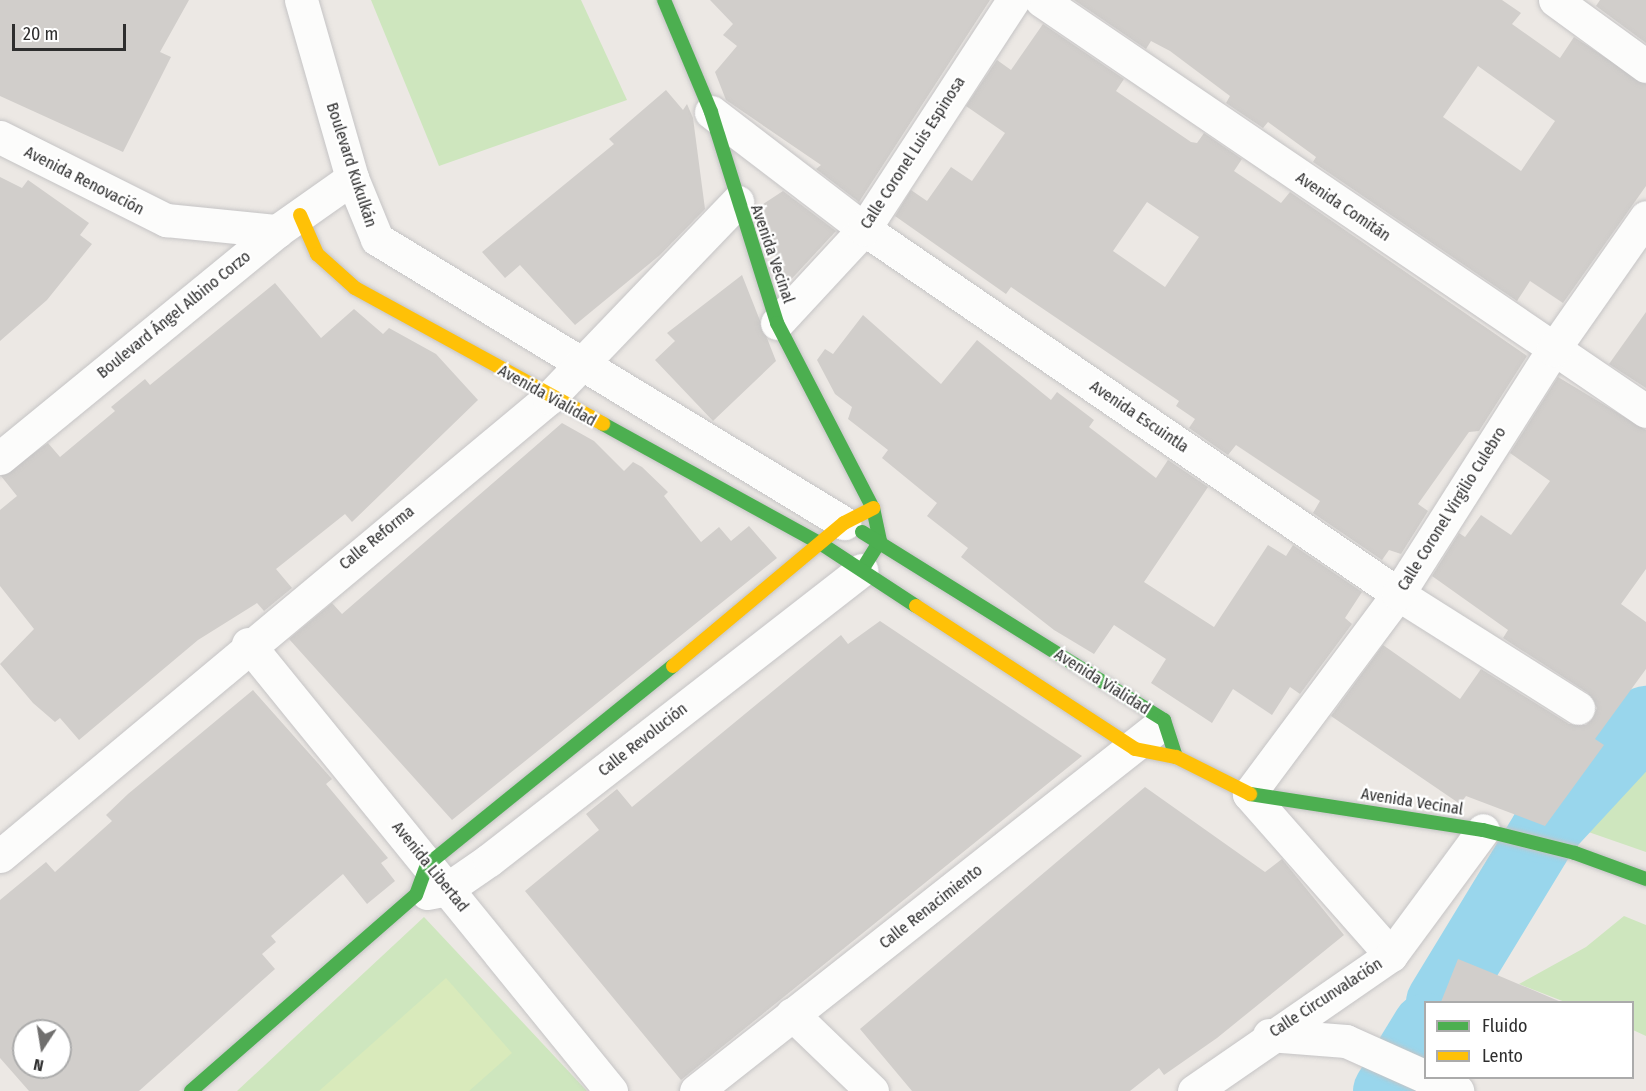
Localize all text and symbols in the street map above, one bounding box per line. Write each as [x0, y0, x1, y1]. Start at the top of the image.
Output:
scale bar [15, 12, 129, 50]
text: 20 m [23, 23, 58, 45]
street label: Calle Coronel Luis Espinosa [857, 73, 969, 233]
street label: Boulevard Kukulkán [322, 100, 380, 230]
street label: Avenida Renovación [21, 143, 147, 219]
street label: Avenida Comitán [1292, 168, 1394, 246]
street label: Avenida Vecinal [746, 202, 798, 306]
street label: Boulevard Ángel Albino Corzo [93, 247, 255, 383]
street label: Avenida Vialidad [495, 361, 599, 431]
street label: Avenida Escuintla [1086, 377, 1192, 457]
street label: Calle Coronel Virgilio Culebro [1394, 424, 1510, 594]
street label: Calle Reforma [336, 502, 418, 574]
street label: Avenida Vialidad [1051, 645, 1153, 719]
street label: Calle Revolución [595, 699, 691, 781]
street label: Avenida Vecinal [1360, 784, 1464, 820]
street label: Avenida Libertad [388, 818, 472, 916]
street label: Calle Renacimiento [876, 861, 986, 953]
street label: Calle Circunvalación [1266, 954, 1386, 1042]
legend [1424, 1001, 1634, 1079]
text: Fluido [1482, 1015, 1528, 1037]
north arrow [12, 1019, 72, 1079]
text: Lento [1482, 1045, 1523, 1067]
text: N [32, 1055, 45, 1075]

